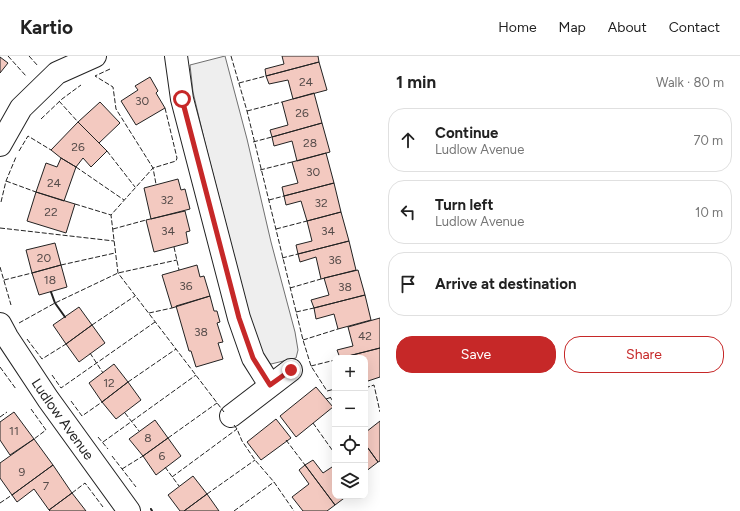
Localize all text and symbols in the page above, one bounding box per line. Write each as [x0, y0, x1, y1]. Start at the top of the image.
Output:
text: Kartio [20, 16, 73, 39]
text: Home [498, 19, 537, 36]
text: Map [559, 19, 586, 36]
text: About [608, 19, 647, 36]
text: Contact [669, 19, 720, 36]
text: 1 min [396, 72, 436, 92]
house number: 24 [299, 75, 314, 89]
text: Walk · 80 m [656, 75, 724, 90]
route start [173, 90, 191, 108]
house number: 30 [135, 94, 149, 108]
house number: 26 [295, 106, 309, 120]
text: Continue [435, 124, 498, 142]
icon: ahead [397, 129, 419, 151]
text: 70 m [693, 133, 723, 148]
house number: 28 [303, 136, 317, 150]
house number: 26 [71, 140, 85, 154]
text: Ludlow Avenue [435, 142, 524, 157]
house number: 30 [306, 165, 320, 179]
house number: 24 [47, 176, 62, 190]
house number: 32 [160, 193, 174, 207]
house number: 32 [314, 196, 328, 210]
text: Turn left [435, 196, 493, 214]
icon: left [397, 201, 419, 223]
house number: 22 [44, 205, 58, 219]
text: 10 m [695, 205, 723, 220]
text: Ludlow Avenue [435, 214, 524, 229]
house number: 34 [161, 224, 176, 238]
house number: 34 [321, 224, 336, 238]
house number: 20 [37, 251, 52, 265]
house number: 36 [328, 253, 342, 267]
house number: 18 [44, 273, 56, 287]
icon: arrive [397, 273, 419, 295]
text: Arrive at destination [435, 275, 576, 293]
house number: 36 [179, 279, 193, 293]
house number: 38 [338, 280, 352, 294]
house number: 38 [194, 325, 208, 339]
house number: 42 [358, 329, 372, 343]
button: Save [396, 336, 556, 373]
button: Share [564, 336, 724, 373]
map controls [332, 355, 368, 499]
button: + [332, 355, 368, 391]
route end [282, 361, 300, 379]
street label: Ludlow Avenue [28, 375, 97, 464]
house number: 12 [103, 376, 115, 390]
button: − [332, 391, 368, 427]
house number: 11 [9, 424, 19, 438]
button: locate [332, 427, 368, 463]
house number: 8 [144, 431, 152, 445]
house number: 6 [159, 449, 166, 463]
button: layers [332, 463, 368, 499]
house number: 9 [19, 465, 26, 479]
house number: 7 [43, 479, 50, 493]

